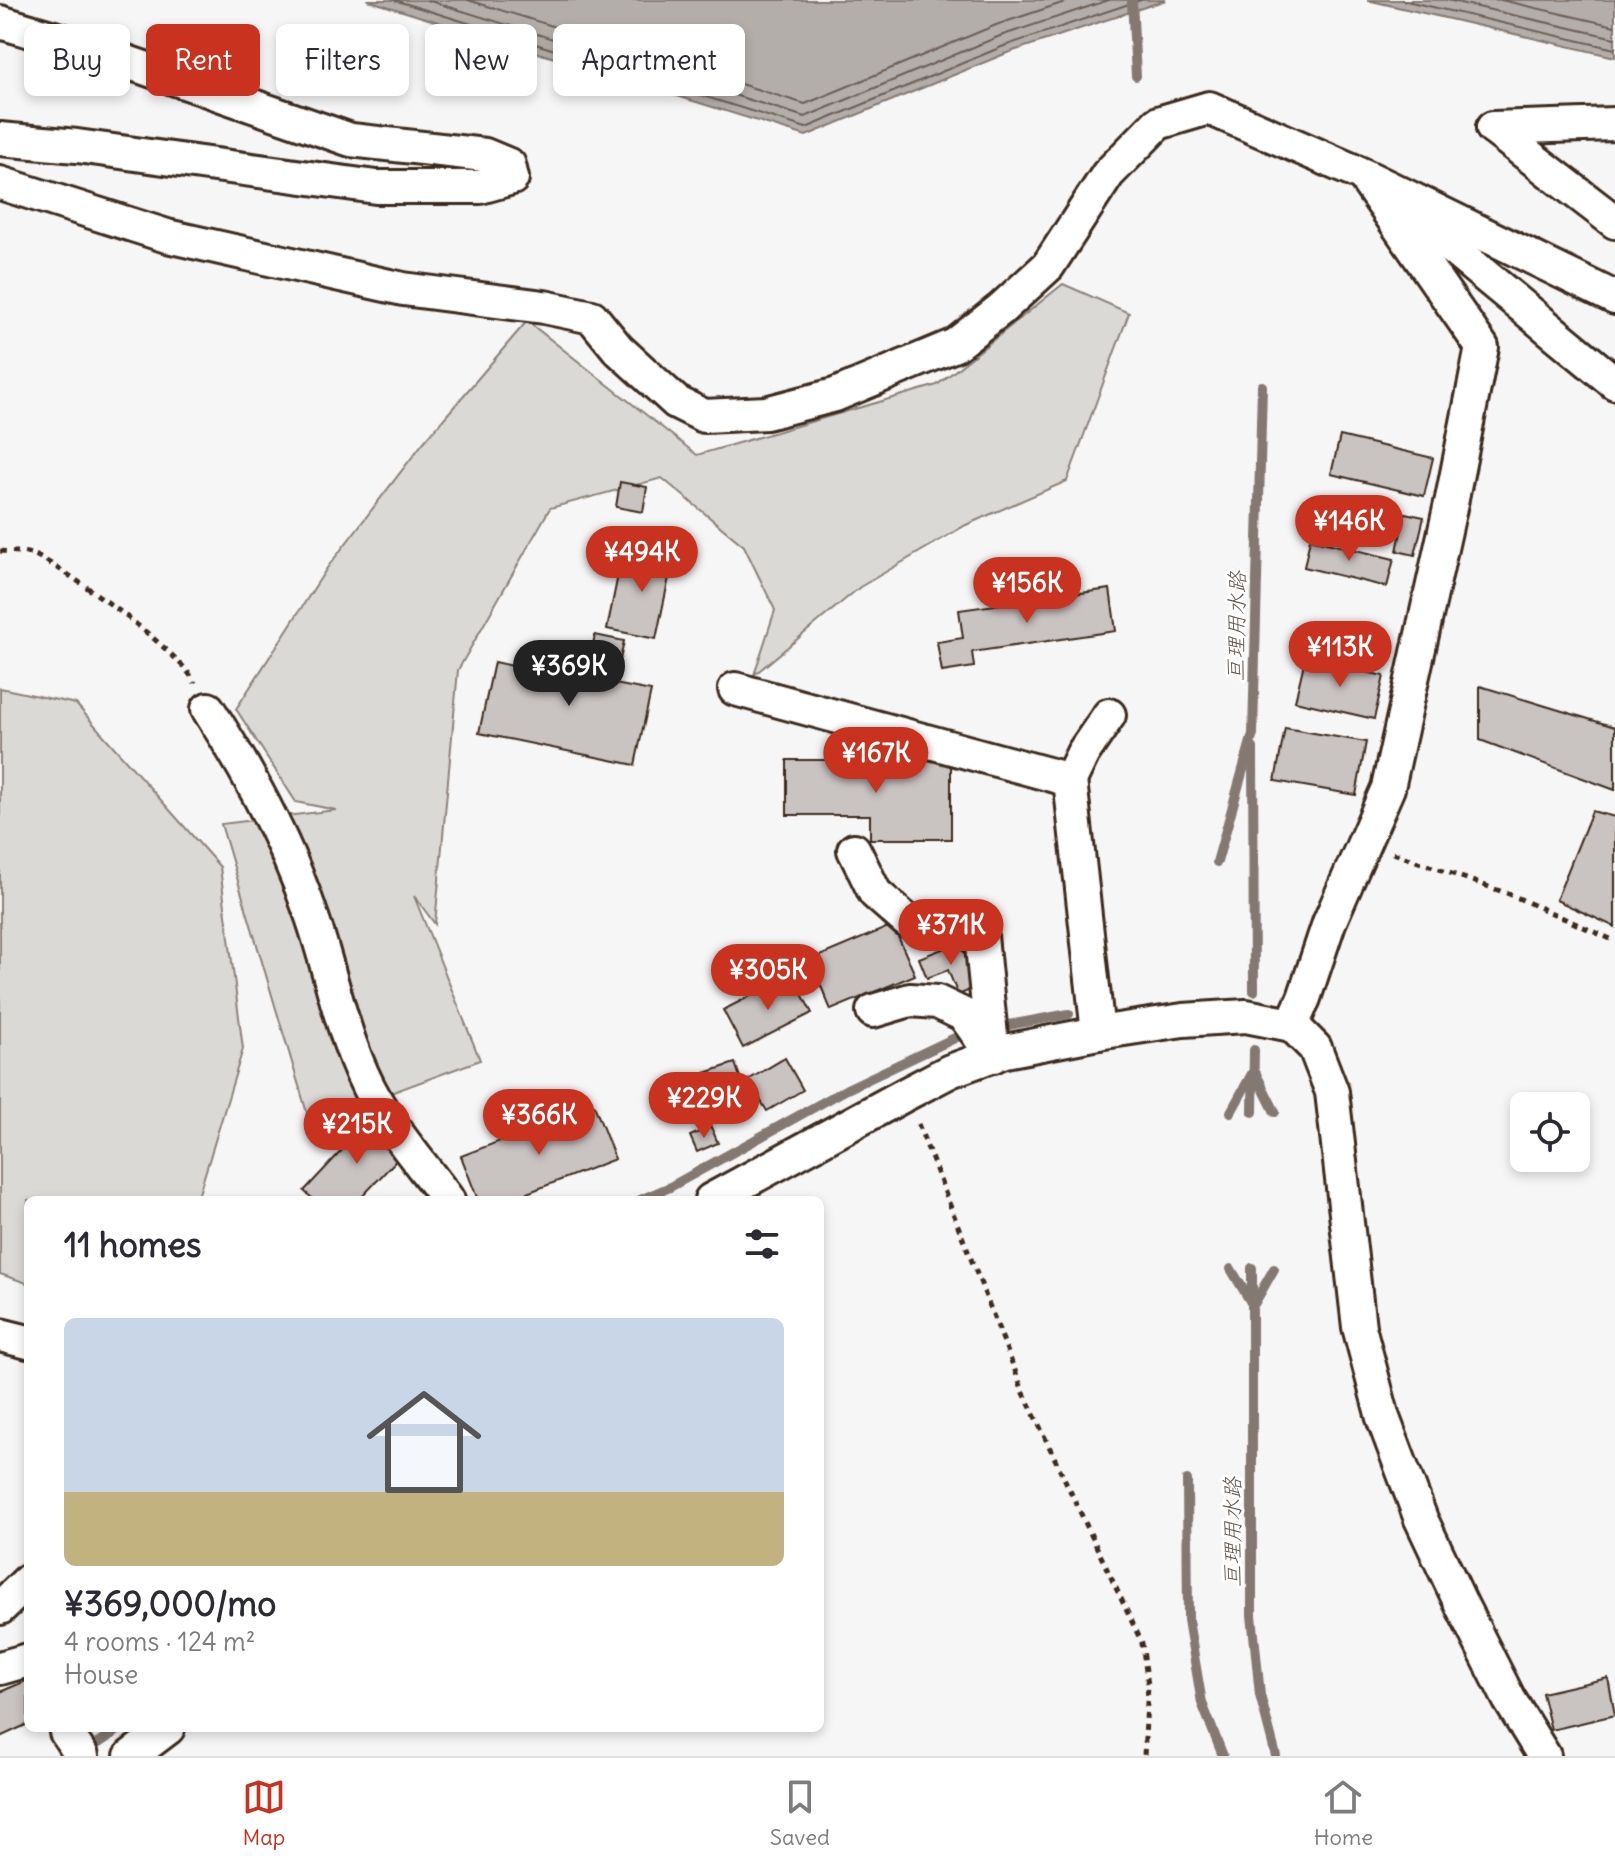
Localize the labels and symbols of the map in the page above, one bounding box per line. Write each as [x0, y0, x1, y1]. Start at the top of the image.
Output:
pin: ¥146K [1293, 495, 1405, 563]
pin: ¥494K [586, 526, 698, 594]
pin: ¥156K [971, 557, 1083, 625]
water label: 亘理用水路 [1221, 569, 1251, 681]
pin: ¥113K [1284, 621, 1396, 689]
pin: ¥369K [513, 640, 625, 708]
pin: ¥167K [820, 727, 932, 795]
pin: ¥371K [895, 899, 1007, 967]
pin: ¥305K [712, 944, 824, 1012]
pin: ¥229K [648, 1072, 760, 1140]
pin: ¥366K [483, 1089, 595, 1157]
pin: ¥215K [301, 1098, 413, 1166]
water label: 亘理用水路 [1218, 1475, 1246, 1587]

